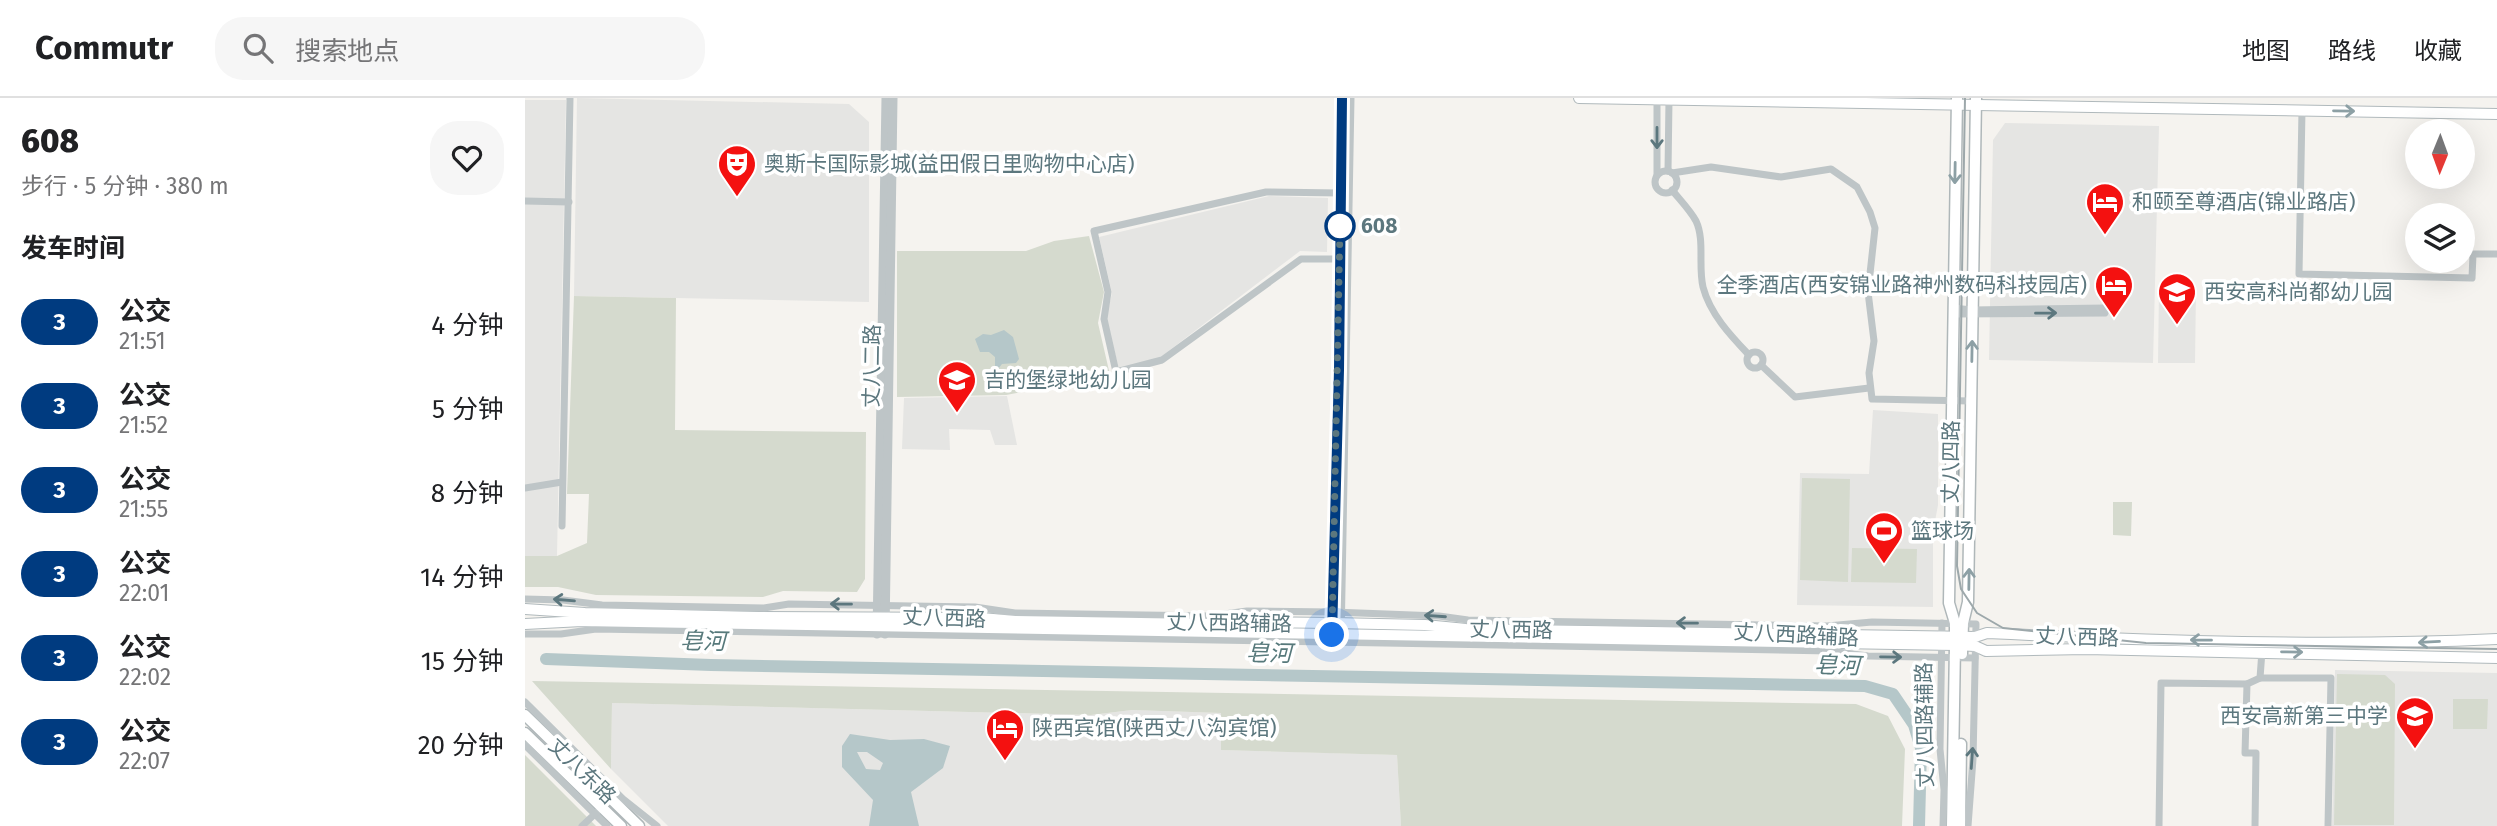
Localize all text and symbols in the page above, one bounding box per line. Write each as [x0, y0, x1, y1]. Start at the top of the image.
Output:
search box [215, 17, 705, 80]
text: Commutr [35, 28, 173, 68]
icon: search [239, 29, 277, 67]
text: 搜索地点 [295, 36, 399, 67]
text: 地图 [2242, 37, 2290, 65]
text: 路线 [2328, 37, 2376, 65]
text: 收藏 [2414, 37, 2462, 65]
one-way arrow [2332, 104, 2355, 118]
north arrow [2405, 119, 2475, 189]
map controls [2405, 119, 2475, 273]
text: 608 [21, 121, 79, 161]
button: heart [430, 121, 504, 195]
one-way arrow [1650, 126, 1664, 149]
theatre icon: 奥斯卡国际影城(益田假日里购物中心店) [716, 143, 758, 198]
place label: 奥斯卡国际影城(益田假日里购物中心店) [764, 151, 1135, 177]
one-way arrow [1948, 161, 1962, 184]
text: 步行 · 5 分钟 · 380 m [21, 172, 229, 200]
hotel icon: 和颐至尊酒店(锦业路店) [2084, 181, 2126, 236]
place label: 和颐至尊酒店(锦业路店) [2132, 189, 2356, 215]
button: layers [2405, 203, 2475, 273]
marker: 608 [1325, 211, 1355, 241]
place label: 608 [1361, 213, 1397, 239]
text: 发车时间 [21, 233, 125, 264]
hotel icon: 全季酒店(西安锦业路神州数码科技园店) [2093, 264, 2135, 319]
school or university icon: 西安高科尚都幼儿园 [2156, 271, 2198, 326]
place label: 全季酒店(西安锦业路神州数码科技园店) [1716, 272, 2087, 298]
place label: 西安高科尚都幼儿园 [2204, 279, 2393, 305]
text: 公交 [119, 296, 171, 327]
one-way arrow [2034, 306, 2057, 320]
text: 3 [53, 308, 66, 336]
text: 4 分钟 [431, 310, 504, 341]
street label: 丈八二路 [858, 324, 886, 408]
text: 21:51 [119, 327, 166, 355]
one-way arrow [1965, 340, 1979, 363]
school or university icon: 吉的堡绿地幼儿园 [936, 359, 978, 414]
place label: 吉的堡绿地幼儿园 [984, 367, 1152, 393]
text: 公交 [119, 380, 171, 411]
text: 3 [53, 392, 66, 420]
text: 5 分钟 [432, 394, 504, 425]
text: 21:52 [119, 411, 168, 439]
street label: 丈八四路 [1937, 420, 1965, 504]
text: 公交 [119, 464, 171, 495]
text: 3 [53, 476, 66, 504]
text: 8 分钟 [431, 478, 504, 509]
text: 21:55 [119, 495, 168, 523]
sports icon: 篮球场 [1863, 510, 1905, 565]
place label: 篮球场 [1911, 518, 1974, 544]
text: 公交 [119, 548, 171, 579]
text: 3 [53, 560, 66, 588]
text: 14 分钟 [420, 562, 504, 593]
one-way arrow [1962, 567, 1976, 590]
text: 22:01 [119, 579, 170, 607]
one-way arrow [553, 594, 576, 607]
one-way arrow [830, 598, 853, 611]
street label: 丈八西路 [902, 604, 986, 632]
street label: 丈八西路辅路 [1166, 609, 1292, 637]
one-way arrow [1424, 609, 1447, 622]
street label: 丈八西路 [1469, 616, 1553, 644]
one-way arrow [1676, 616, 1699, 630]
your location [1314, 617, 1349, 652]
street label: 丈八西路辅路 [1732, 619, 1860, 651]
street label: 丈八西路 [2035, 623, 2119, 651]
water label: 皂河 [680, 627, 730, 655]
text: 公交 [119, 632, 171, 663]
one-way arrow [2190, 633, 2213, 647]
one-way arrow [2418, 636, 2441, 649]
water label: 皂河 [1246, 639, 1296, 667]
text: 3 [53, 644, 66, 672]
one-way arrow [2280, 645, 2303, 659]
text: 15 分钟 [421, 646, 504, 677]
water label: 皂河 [1814, 650, 1864, 680]
one-way arrow [1879, 650, 1902, 663]
street label: 丈八四路辅路 [1911, 662, 1939, 788]
text: 22:02 [119, 663, 171, 691]
school or university icon: 西安高新第三中学 [2394, 695, 2436, 750]
place label: 西安高新第三中学 [2220, 703, 2388, 729]
hotel icon: 陕西宾馆(陕西丈八沟宾馆) [984, 707, 1026, 762]
place label: 陕西宾馆(陕西丈八沟宾馆) [1032, 715, 1277, 741]
text: 公交 [119, 716, 171, 747]
text: 3 [53, 728, 66, 756]
text: 20 分钟 [418, 730, 504, 761]
street label: 丈八东路 [543, 732, 621, 810]
text: 22:07 [119, 747, 170, 775]
one-way arrow [1966, 747, 1979, 770]

